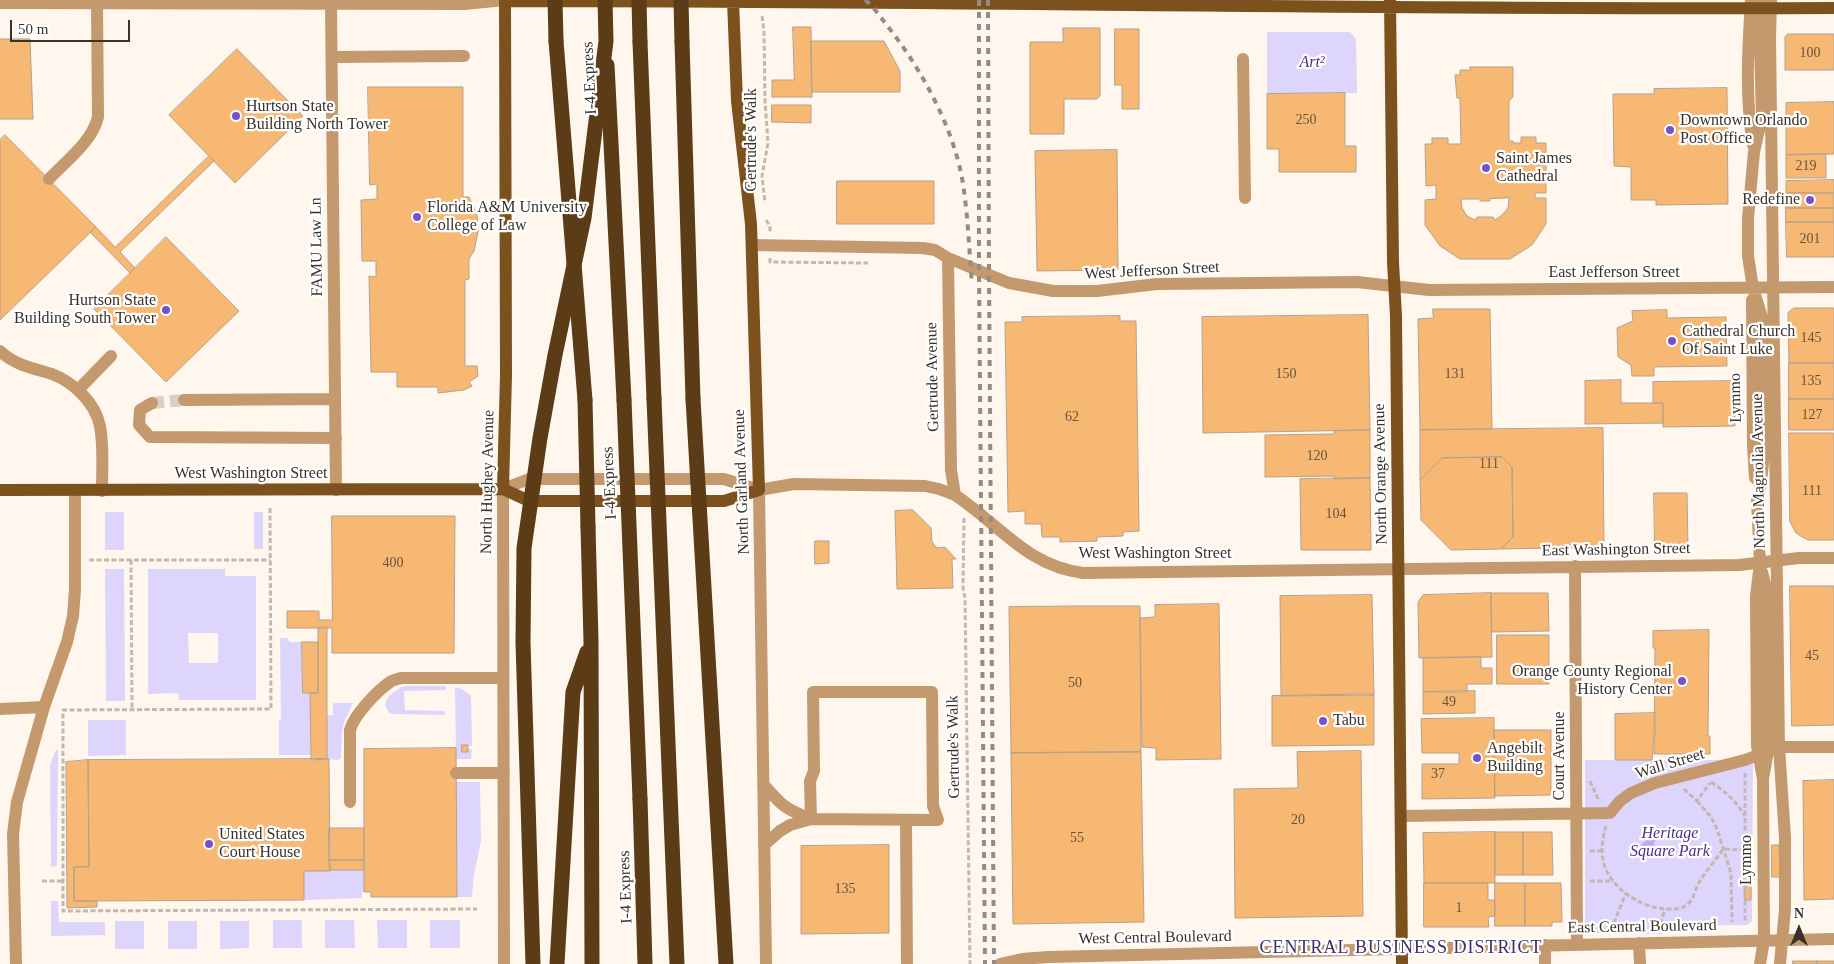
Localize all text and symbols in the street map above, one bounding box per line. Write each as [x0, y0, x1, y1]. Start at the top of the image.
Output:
scale bar [12, 10, 132, 42]
text: 50 m [18, 21, 48, 37]
street label: I-4 Express [578, 41, 602, 115]
house number: 100 [1800, 45, 1820, 61]
park label: Art² [1299, 53, 1325, 73]
street label: Gertrude's Walk [742, 88, 762, 192]
place label: Hurtson State Building North Tower [246, 97, 388, 135]
marker: Hurtson State Building North Tower [230, 110, 242, 122]
place label: Downtown Orlando Post Office [1680, 111, 1808, 149]
house number: 250 [1295, 112, 1316, 128]
marker: Downtown Orlando Post Office [1664, 124, 1676, 136]
place label: Saint James Cathedral [1496, 149, 1572, 187]
house number: 219 [1795, 158, 1816, 174]
marker: Saint James Cathedral [1480, 162, 1492, 174]
place label: Redefine [1742, 190, 1800, 210]
marker: Redefine [1804, 194, 1816, 206]
street label: FAMU Law Ln [307, 197, 327, 297]
place label: Florida A&M University College of Law [427, 198, 587, 236]
marker: Florida A&M University College of Law [411, 211, 423, 223]
house number: 201 [1800, 231, 1820, 247]
street label: West Jefferson Street [1084, 258, 1220, 284]
street label: East Jefferson Street [1548, 263, 1680, 283]
place label: Hurtson State Building South Tower [14, 291, 156, 329]
marker: Hurtson State Building South Tower [160, 304, 172, 316]
street label: Gertrude Avenue [922, 322, 944, 432]
place label: Cathedral Church Of Saint Luke [1682, 322, 1795, 360]
house number: 145 [1800, 330, 1822, 346]
marker: Cathedral Church Of Saint Luke [1666, 335, 1678, 347]
house number: 150 [1276, 366, 1296, 382]
house number: 131 [1444, 366, 1466, 382]
street label: Lymmo [1726, 373, 1746, 423]
house number: 135 [1800, 373, 1822, 389]
street label: North Magnolia Avenue [1748, 393, 1770, 549]
street label: North Orange Avenue [1370, 403, 1392, 545]
house number: 127 [1801, 407, 1822, 423]
street label: North Garland Avenue [730, 409, 754, 555]
house number: 62 [1065, 409, 1079, 425]
street label: North Hughey Avenue [477, 410, 499, 554]
street label: I-4 Express [598, 446, 622, 520]
house number: 120 [1306, 448, 1328, 464]
house number: 111 [1479, 456, 1499, 472]
street label: West Washington Street [175, 464, 327, 484]
house number: 111 [1802, 483, 1822, 499]
house number: 104 [1325, 506, 1346, 522]
street label: East Washington Street [1541, 539, 1691, 561]
street label: West Washington Street [1079, 544, 1231, 564]
house number: 400 [382, 555, 403, 571]
house number: 45 [1805, 648, 1819, 664]
place label: Orange County Regional History Center [1512, 662, 1672, 700]
house number: 50 [1068, 675, 1082, 691]
marker: Orange County Regional History Center [1676, 675, 1688, 687]
house number: 49 [1442, 694, 1456, 710]
street label: Gertrude's Walk [943, 695, 965, 799]
place label: Tabu [1333, 711, 1365, 731]
street label: Court Avenue [1550, 711, 1570, 801]
marker: Tabu [1317, 715, 1329, 727]
place label: Angebilt Building [1487, 739, 1543, 777]
street label: Wall Street [1633, 744, 1707, 784]
marker: Angebilt Building [1471, 752, 1483, 764]
house number: 37 [1431, 766, 1445, 782]
house number: 20 [1291, 812, 1305, 828]
park label: Heritage Square Park [1630, 824, 1710, 862]
place label: United States Court House [219, 825, 305, 863]
house number: 55 [1070, 830, 1084, 846]
street label: Lymmo [1737, 835, 1757, 885]
marker: United States Court House [203, 838, 215, 850]
street label: I-4 Express [615, 850, 637, 924]
house number: 135 [834, 881, 856, 897]
house number: 1 [1456, 900, 1462, 916]
north arrow [1774, 904, 1824, 954]
text: N [1794, 906, 1804, 921]
street label: East Central Boulevard [1567, 916, 1717, 938]
street label: West Central Boulevard [1078, 927, 1232, 949]
district label: CENTRAL BUSINESS DISTRICT [1256, 937, 1546, 959]

